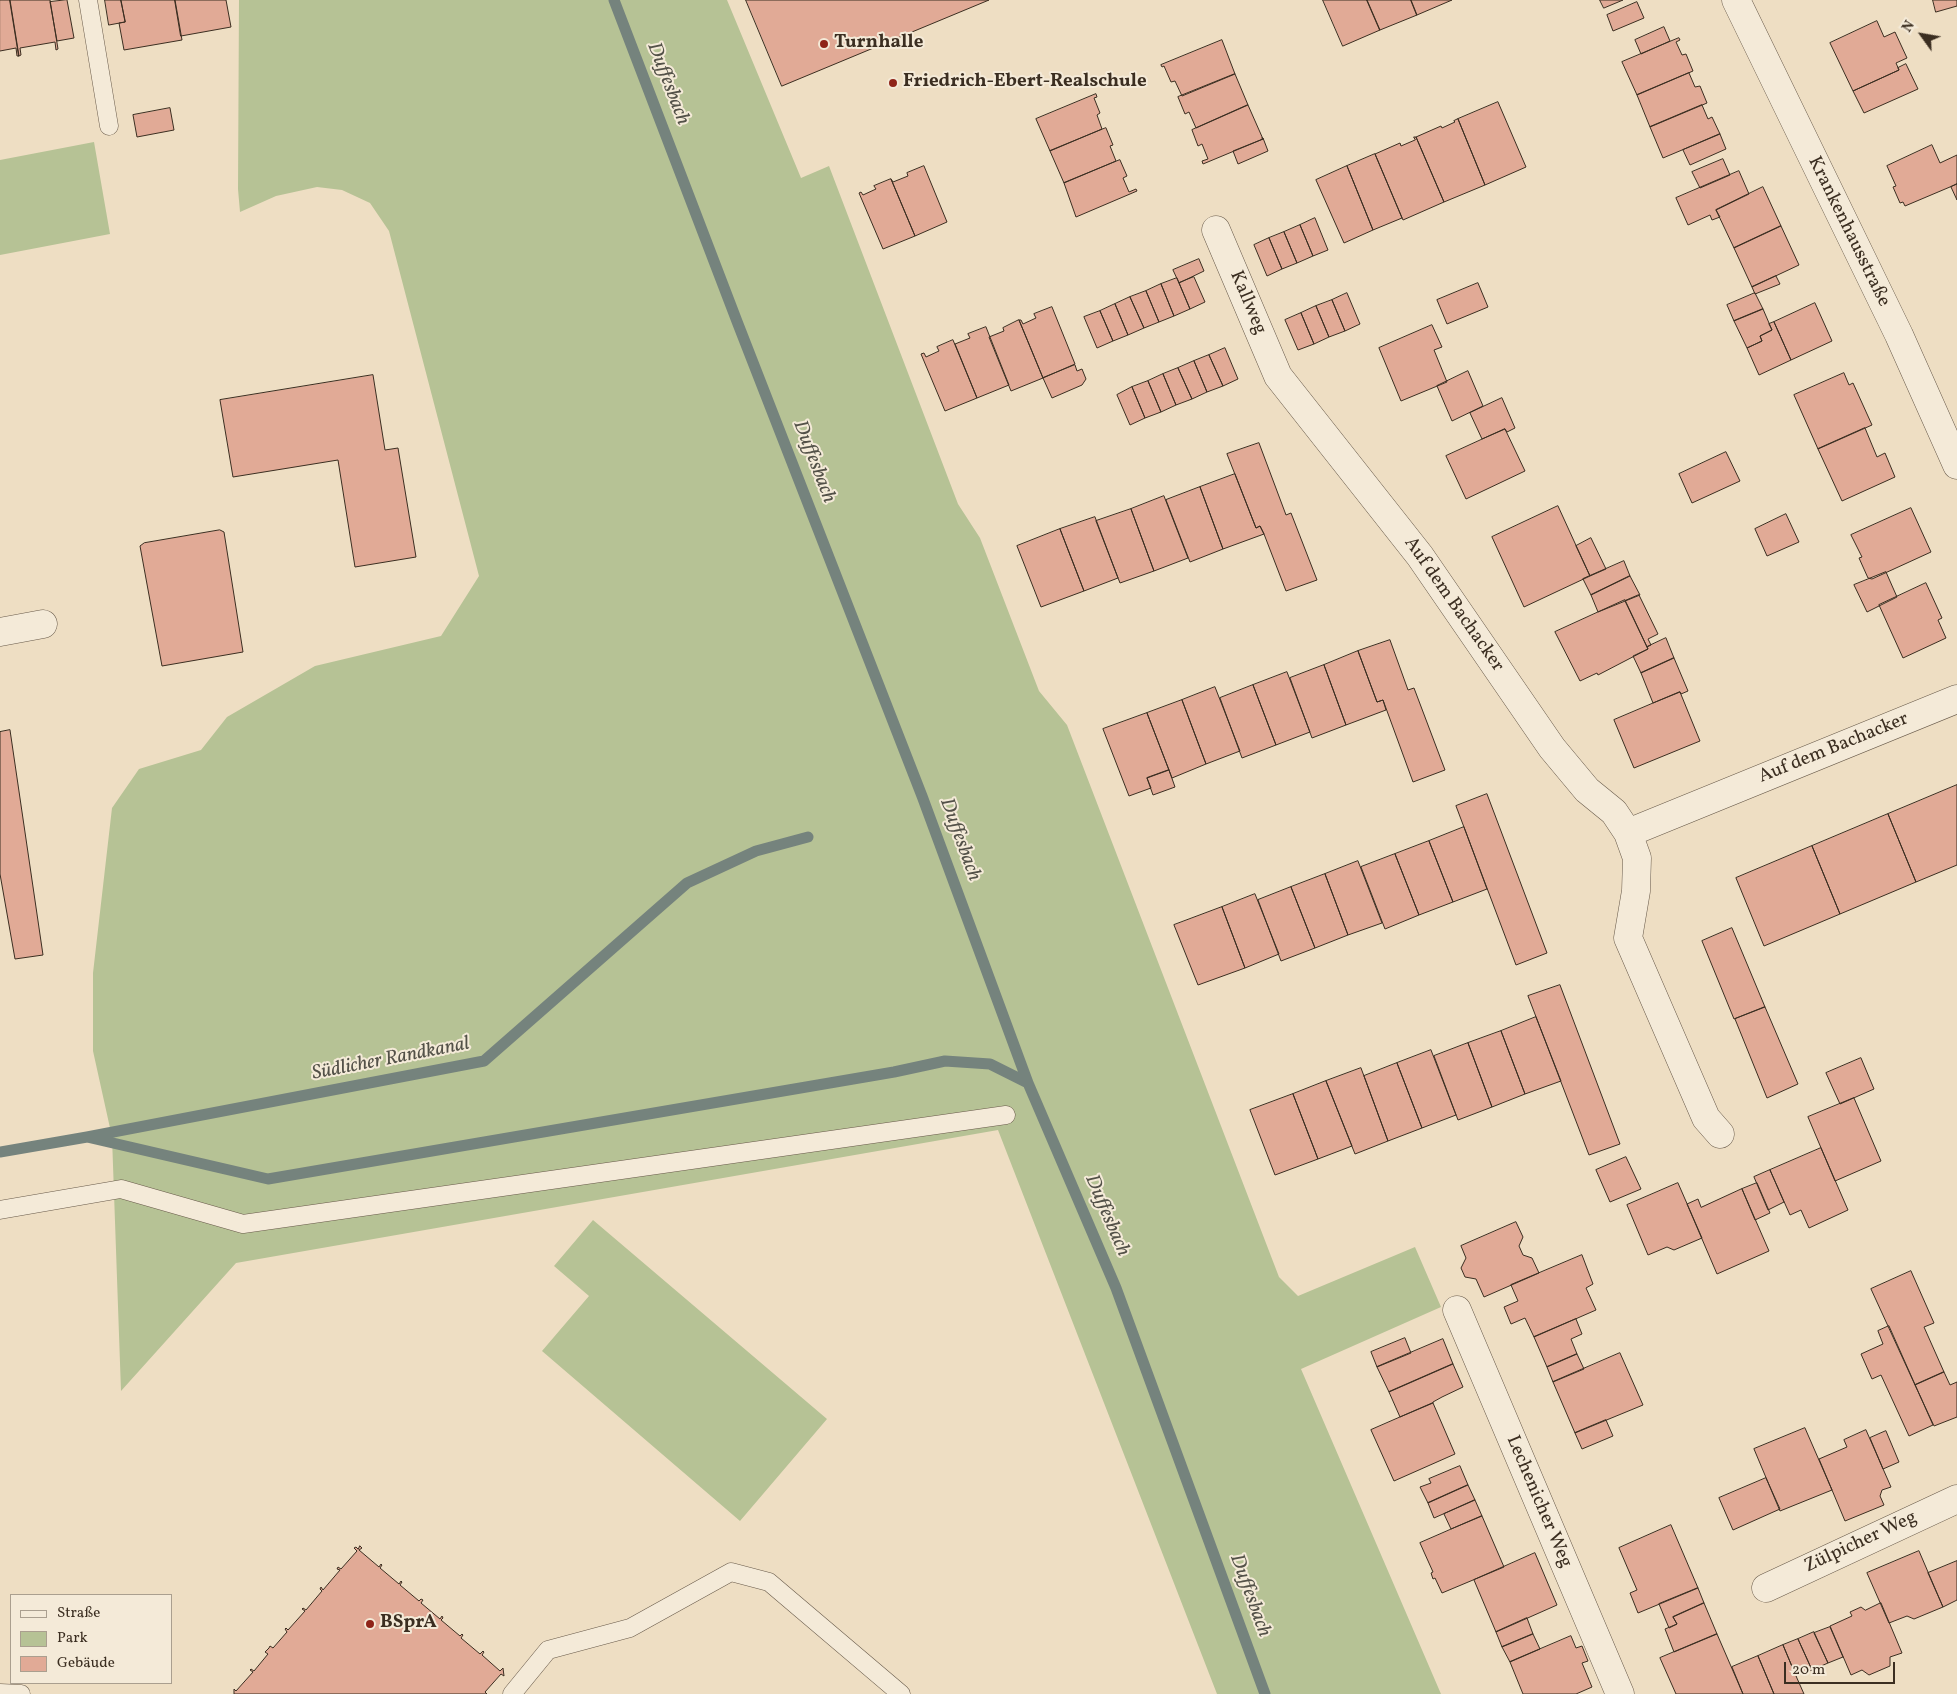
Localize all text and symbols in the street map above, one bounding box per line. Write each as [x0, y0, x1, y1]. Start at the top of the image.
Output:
north arrow [1897, 10, 1947, 60]
text: N [1898, 17, 1920, 36]
place label: Turnhalle [834, 33, 924, 55]
marker: Turnhalle [818, 38, 830, 50]
water label: Duffesbach [640, 39, 694, 129]
place label: Friedrich-Ebert-Realschule [903, 72, 1147, 94]
marker: Friedrich-Ebert-Realschule [887, 77, 899, 89]
street label: Krankenhausstraße [1802, 153, 1894, 311]
street label: Kallweg [1223, 268, 1271, 338]
water label: Duffesbach [786, 417, 840, 507]
street label: Auf dem Bachacker [1398, 533, 1508, 677]
street label: Auf dem Bachacker [1756, 709, 1912, 789]
water label: Duffesbach [933, 795, 985, 885]
water label: Südlicher Randkanal [310, 1033, 472, 1087]
water label: Duffesbach [1078, 1171, 1134, 1261]
street label: Lechenicher Weg [1500, 1432, 1576, 1572]
street label: Zülpicher Weg [1801, 1507, 1921, 1579]
water label: Duffesbach [1223, 1551, 1275, 1641]
legend [10, 1594, 172, 1684]
text: Straße [57, 1603, 100, 1624]
place label: BSprA [380, 1613, 437, 1635]
marker: BSprA [364, 1618, 376, 1630]
text: Park [57, 1628, 88, 1649]
scale bar [1787, 1652, 1898, 1684]
text: Gebäude [57, 1653, 115, 1674]
text: 20 m [1792, 1660, 1825, 1681]

